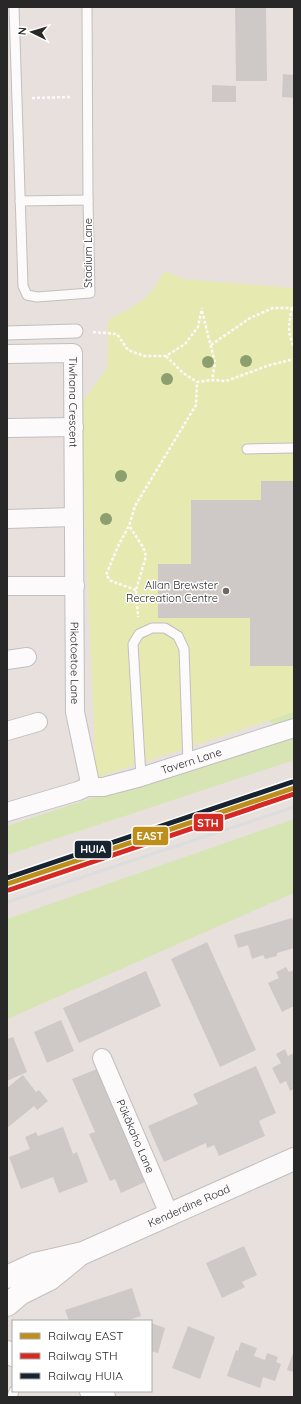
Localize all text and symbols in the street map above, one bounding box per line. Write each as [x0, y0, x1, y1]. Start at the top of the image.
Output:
north arrow [12, 12, 52, 52]
text: N [15, 26, 29, 36]
street label: Stadium Lane [81, 218, 95, 288]
street label: Tiwhana Crescent [66, 357, 81, 448]
place label: Allan Brewster Recreation Centre [126, 578, 219, 605]
marker: Allan Brewster Recreation Centre [221, 586, 231, 596]
street label: Pikotoetoe Lane [67, 622, 82, 704]
street label: Tavern Lane [159, 745, 223, 777]
line badge: STH [193, 813, 224, 832]
text: STH [197, 816, 219, 830]
line badge: EAST [132, 826, 169, 846]
text: EAST [137, 829, 163, 843]
line badge: HUIA [74, 840, 112, 859]
text: HUIA [80, 842, 106, 856]
street label: Pūkākaho Lane [114, 1097, 158, 1175]
street label: Kenderdine Road [146, 1181, 232, 1230]
legend [12, 1320, 152, 1392]
text: Railway EAST [48, 1328, 124, 1343]
text: Railway STH [48, 1348, 118, 1363]
text: Railway HUIA [48, 1368, 123, 1383]

